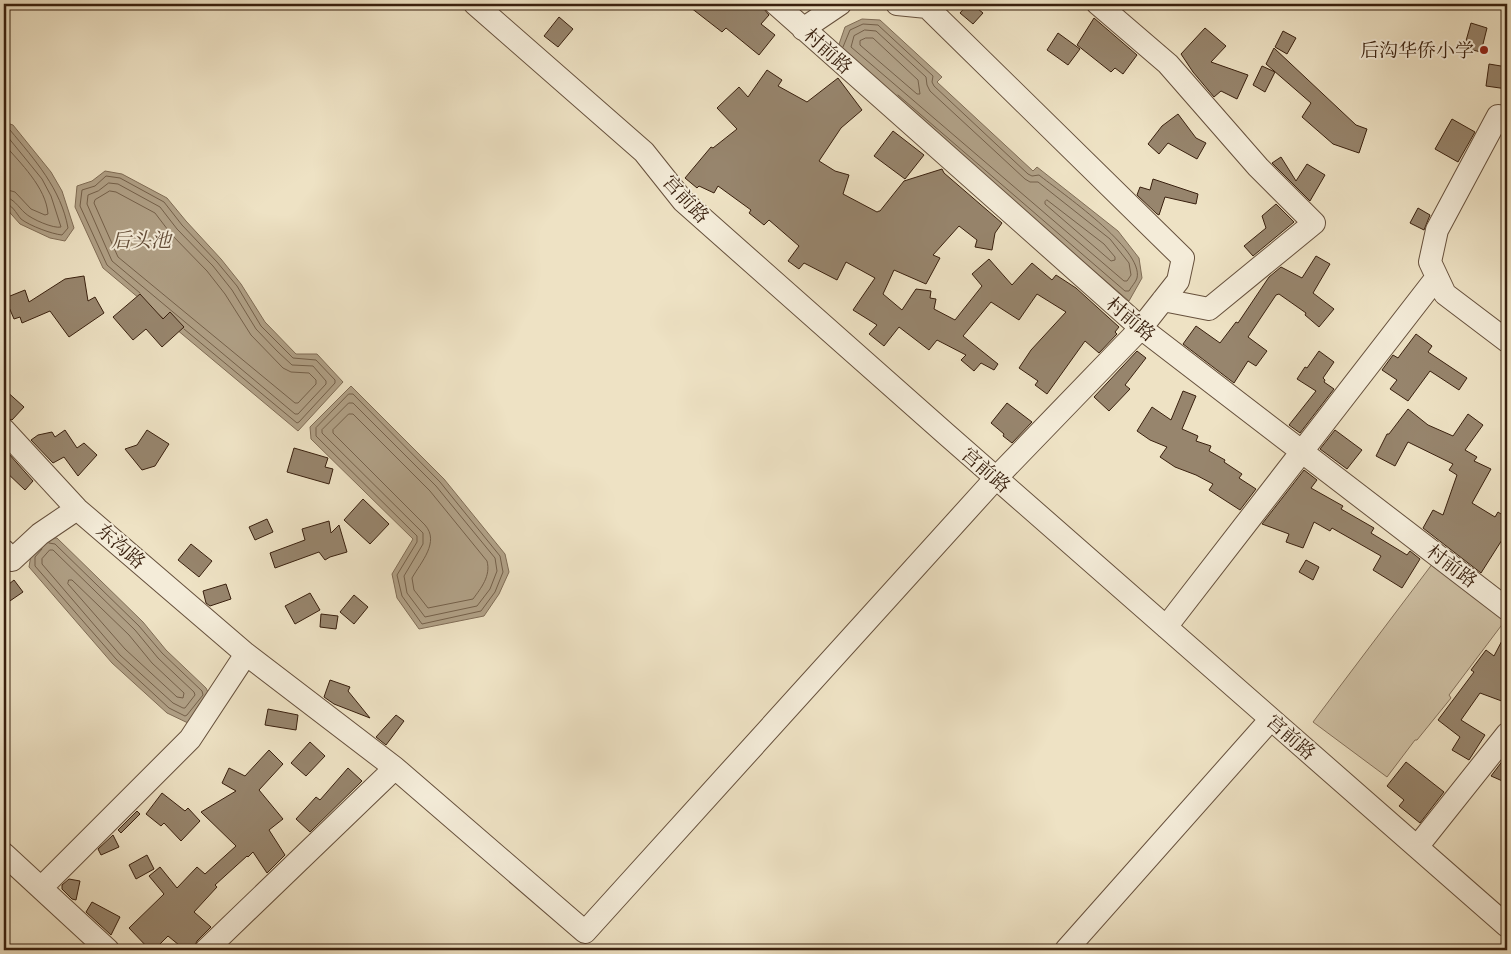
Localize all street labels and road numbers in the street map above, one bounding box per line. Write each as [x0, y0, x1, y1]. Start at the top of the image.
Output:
street label: 村前路 [798, 23, 858, 79]
street label: 宫前路 [657, 170, 715, 228]
street label: 村前路 [1101, 291, 1161, 347]
street label: 宫前路 [956, 442, 1016, 498]
street label: 东沟路 [91, 518, 151, 574]
street label: 村前路 [1422, 539, 1482, 593]
street label: 宫前路 [1261, 709, 1321, 765]

